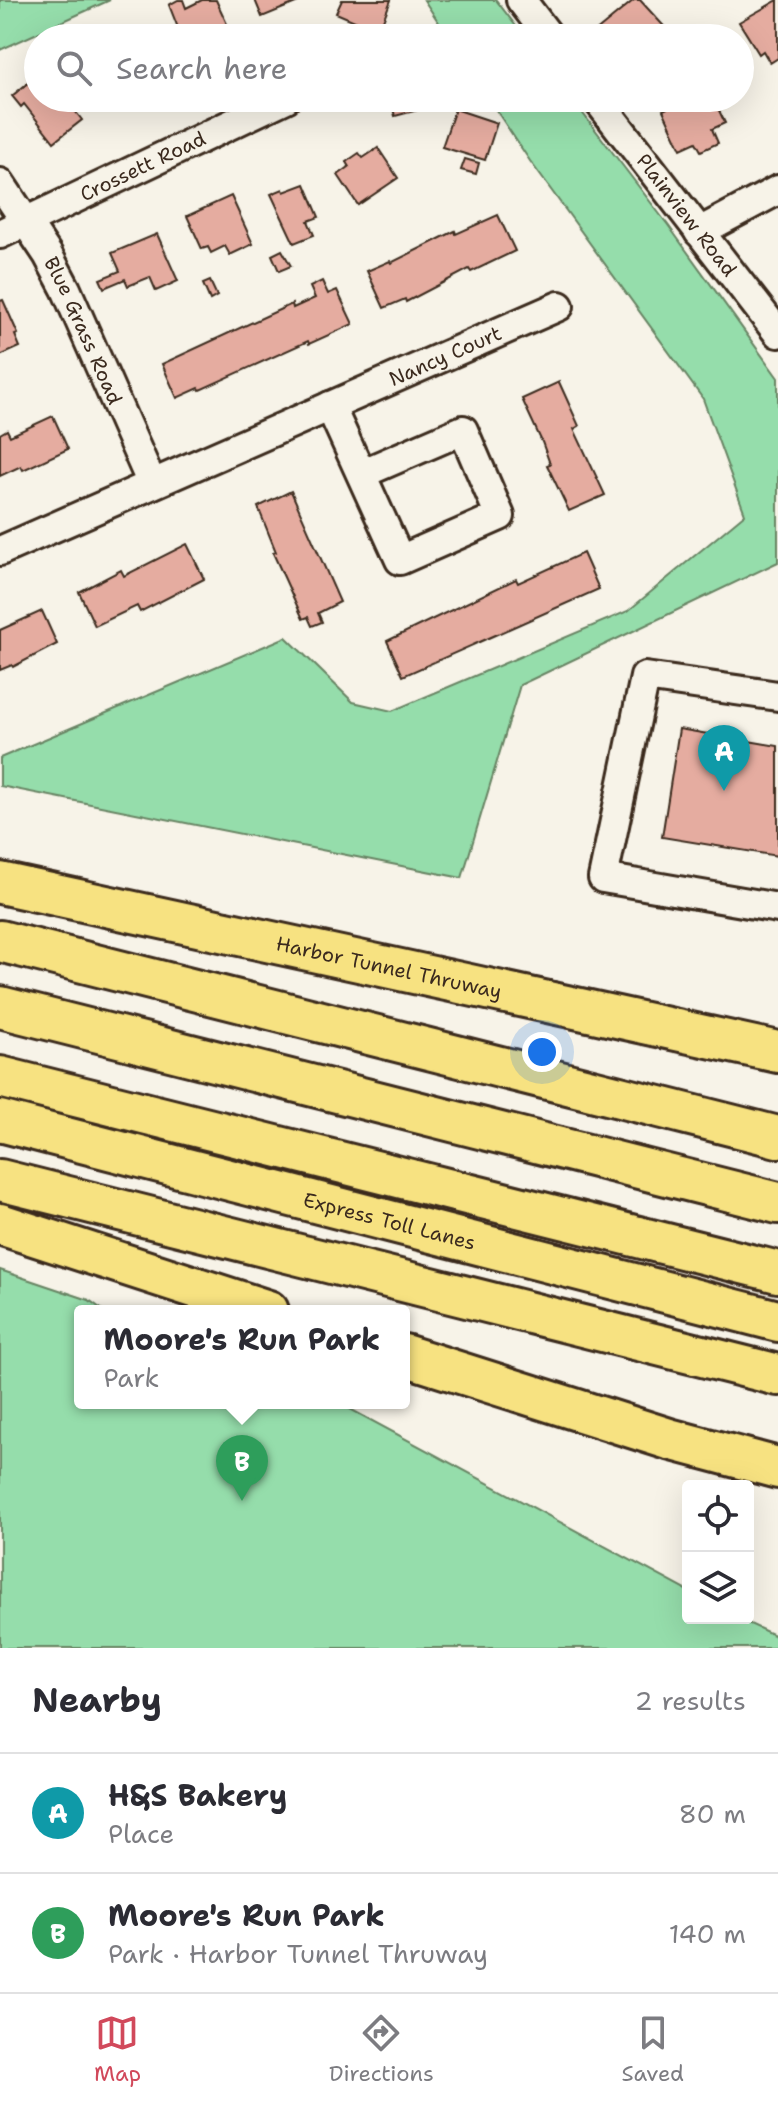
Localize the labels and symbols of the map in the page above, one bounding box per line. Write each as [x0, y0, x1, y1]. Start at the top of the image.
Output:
street label: Crossett Road [76, 125, 210, 207]
street label: Plainview Road [631, 148, 743, 282]
street label: Blue Grass Road [38, 252, 128, 409]
street label: Nancy Court [385, 320, 506, 392]
pin: A [698, 725, 750, 791]
street label: Harbor Tunnel Thruway [274, 930, 504, 1005]
your location [522, 1032, 562, 1072]
street label: Express Toll Lanes [300, 1186, 478, 1256]
pin: B [216, 1435, 268, 1501]

